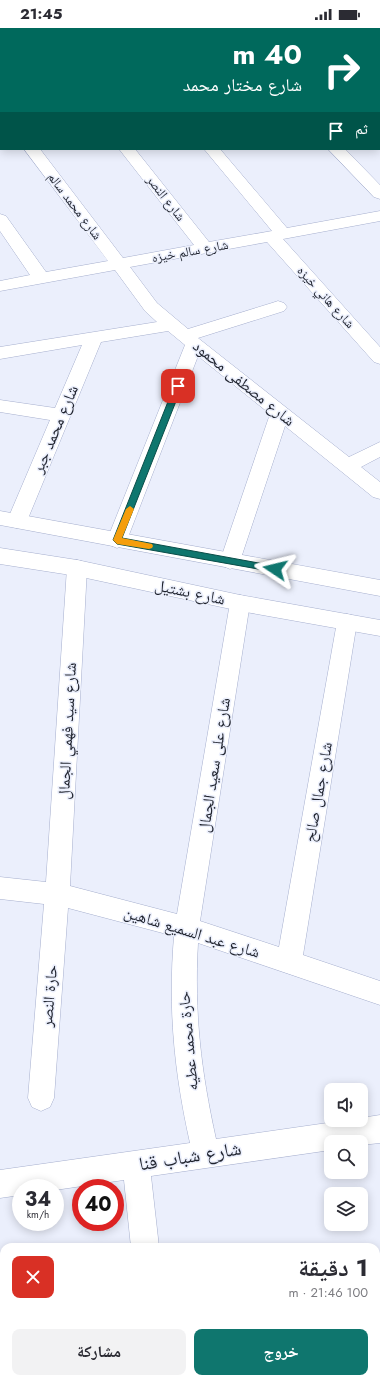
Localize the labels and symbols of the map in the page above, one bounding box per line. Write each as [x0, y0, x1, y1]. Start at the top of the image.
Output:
street label: شارع محمد سالم [43, 168, 107, 244]
street label: شارع النصر [141, 170, 190, 225]
street label: شارع سالم خيزه [150, 235, 230, 267]
street label: شارع هاني خيزه [292, 262, 359, 333]
street label: شارع مصطفى محمود [188, 335, 300, 431]
pin [161, 369, 195, 403]
street label: شارع محمد جبر [26, 381, 84, 477]
position arrow [254, 548, 296, 590]
street label: شارع بشتيل [153, 573, 227, 611]
street label: شارع سيد فهمي الجمال [52, 662, 83, 800]
street label: شارع على سعيد الجمال [192, 696, 236, 834]
street label: شارع جمال صالح [298, 740, 338, 844]
street label: شارع عبد السميع شاهين [121, 900, 263, 964]
street label: حارة النصر [35, 964, 63, 1029]
street label: حارة محمد عطيه [172, 990, 204, 1092]
street label: شارع شباب قنا [137, 1135, 243, 1177]
speed limit sign: 40 [72, 1179, 124, 1231]

